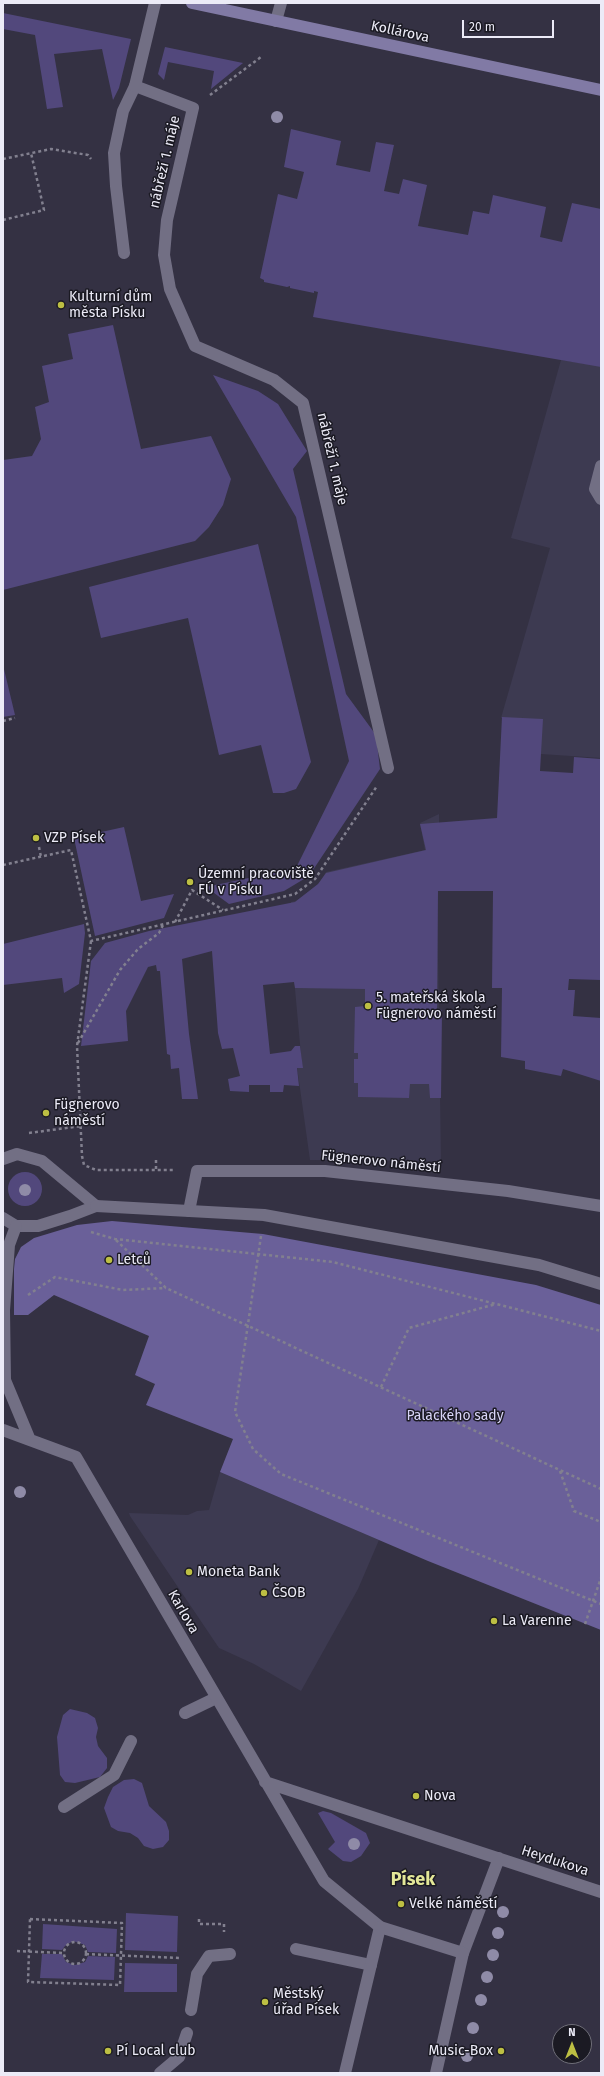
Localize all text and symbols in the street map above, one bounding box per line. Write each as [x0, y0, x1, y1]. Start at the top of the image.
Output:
scale bar [464, 12, 556, 38]
street label: Kollárova [369, 18, 431, 46]
text: 20 m [469, 20, 495, 34]
street label: nábřeží 1. máje [146, 114, 184, 210]
place label: Kulturní dům města Písku [69, 289, 152, 322]
marker: Kulturní dům města Písku [56, 300, 66, 310]
street label: nábřeží 1. máje [313, 411, 351, 507]
place label: VZP Písek [44, 830, 104, 846]
marker: VZP Písek [31, 833, 41, 843]
place label: Územní pracoviště FÚ v Písku [198, 866, 314, 898]
marker: Územní pracoviště FÚ v Písku [185, 877, 195, 887]
place label: 5. mateřská škola Fügnerovo náměstí [376, 990, 496, 1022]
marker: 5. mateřská škola Fügnerovo náměstí [363, 1001, 373, 1011]
place label: Fügnerovo náměstí [54, 1097, 120, 1130]
marker: Fügnerovo náměstí [41, 1108, 51, 1118]
street label: Fügnerovo náměstí [320, 1147, 442, 1177]
place label: Letců [117, 1252, 151, 1268]
marker: Letců [104, 1255, 114, 1265]
park label: Palackého sady [406, 1408, 504, 1424]
place label: Moneta Bank [197, 1564, 280, 1580]
marker: Moneta Bank [184, 1567, 194, 1577]
place label: ČSOB [272, 1585, 306, 1601]
street label: Karlova [164, 1587, 202, 1637]
marker: ČSOB [259, 1588, 269, 1598]
place label: La Varenne [502, 1613, 572, 1629]
marker: La Varenne [489, 1616, 499, 1626]
place label: Nova [424, 1788, 456, 1804]
marker: Nova [411, 1791, 421, 1801]
street label: Heydukova [519, 1842, 591, 1880]
district label: Písek [391, 1869, 435, 1891]
place label: Velké náměstí [409, 1896, 498, 1912]
marker: Velké náměstí [396, 1899, 406, 1909]
place label: Městský úřad Písek [273, 1986, 339, 2018]
marker: Městský úřad Písek [260, 1997, 270, 2007]
north arrow [552, 2024, 592, 2064]
text: N [568, 2026, 576, 2039]
place label: Pí Local club [116, 2043, 196, 2059]
place label: Music-Box [428, 2043, 493, 2059]
marker: Pí Local club [103, 2046, 113, 2056]
marker: Music-Box [496, 2046, 506, 2056]

